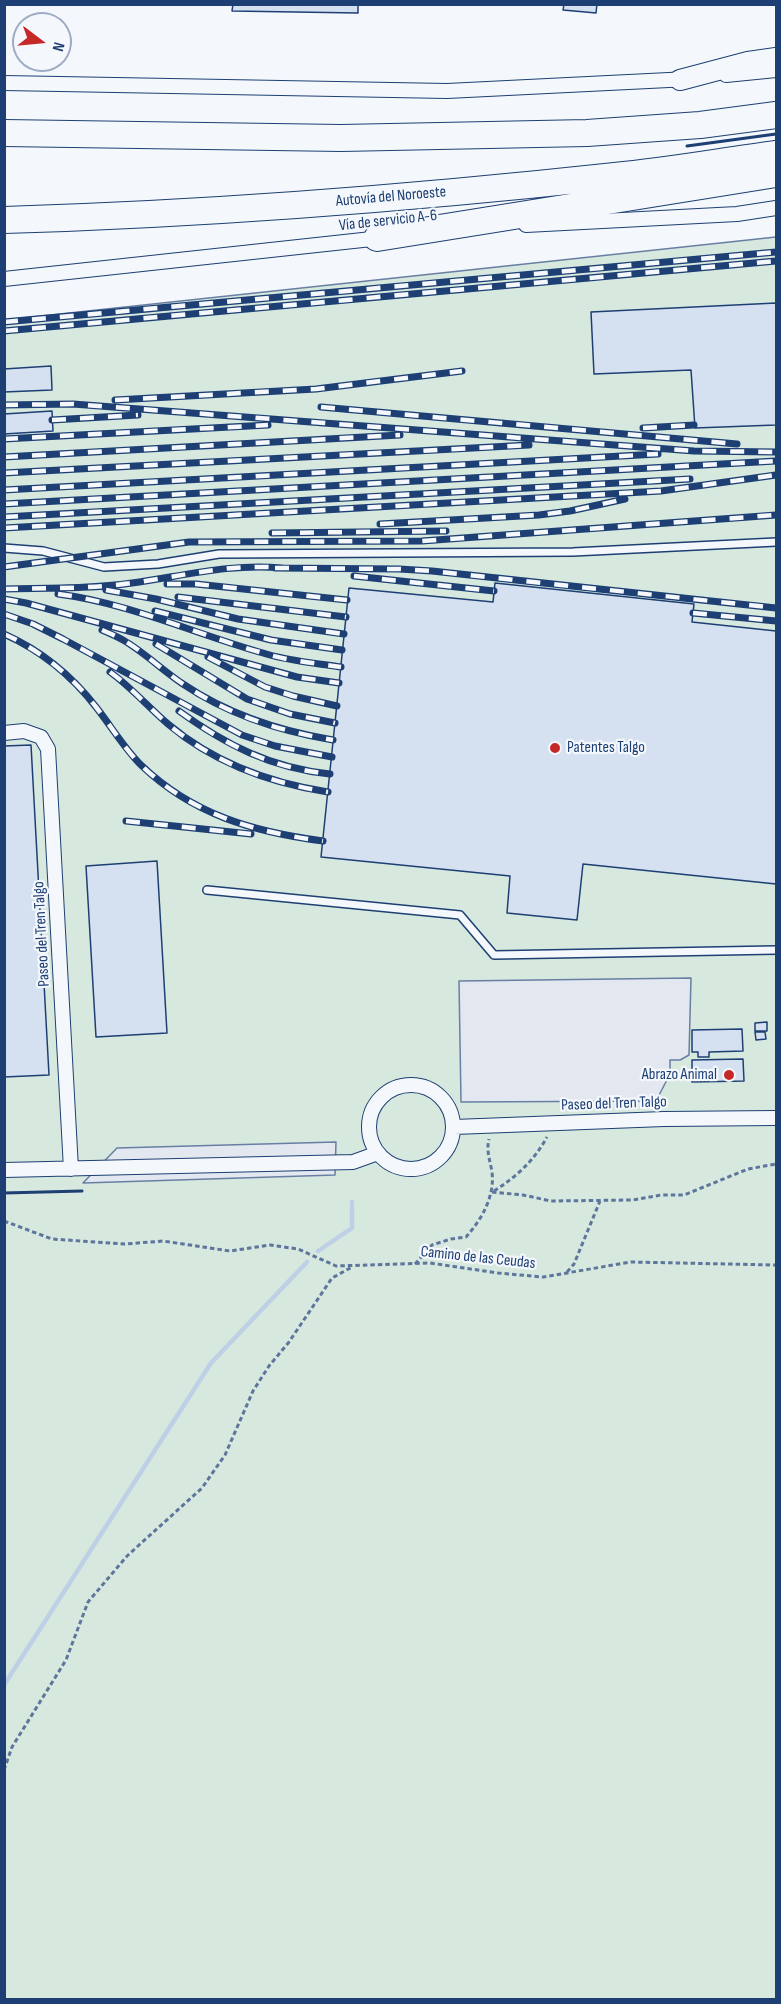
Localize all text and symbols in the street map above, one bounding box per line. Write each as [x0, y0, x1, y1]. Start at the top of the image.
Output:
north arrow [12, 12, 72, 72]
text: N [48, 40, 68, 53]
street label: Autovía del Noroeste [335, 183, 447, 211]
street label: Vía de servicio A-6 [338, 206, 438, 236]
place label: Patentes Talgo [567, 738, 645, 758]
marker: Patentes Talgo [548, 741, 562, 755]
street label: Paseo del Tren Talgo [30, 881, 54, 987]
place label: Abrazo Animal [642, 1065, 717, 1085]
marker: Abrazo Animal [722, 1068, 736, 1082]
street label: Paseo del Tren Talgo [561, 1093, 667, 1115]
street label: Camino de las Ceudas [420, 1242, 536, 1274]

